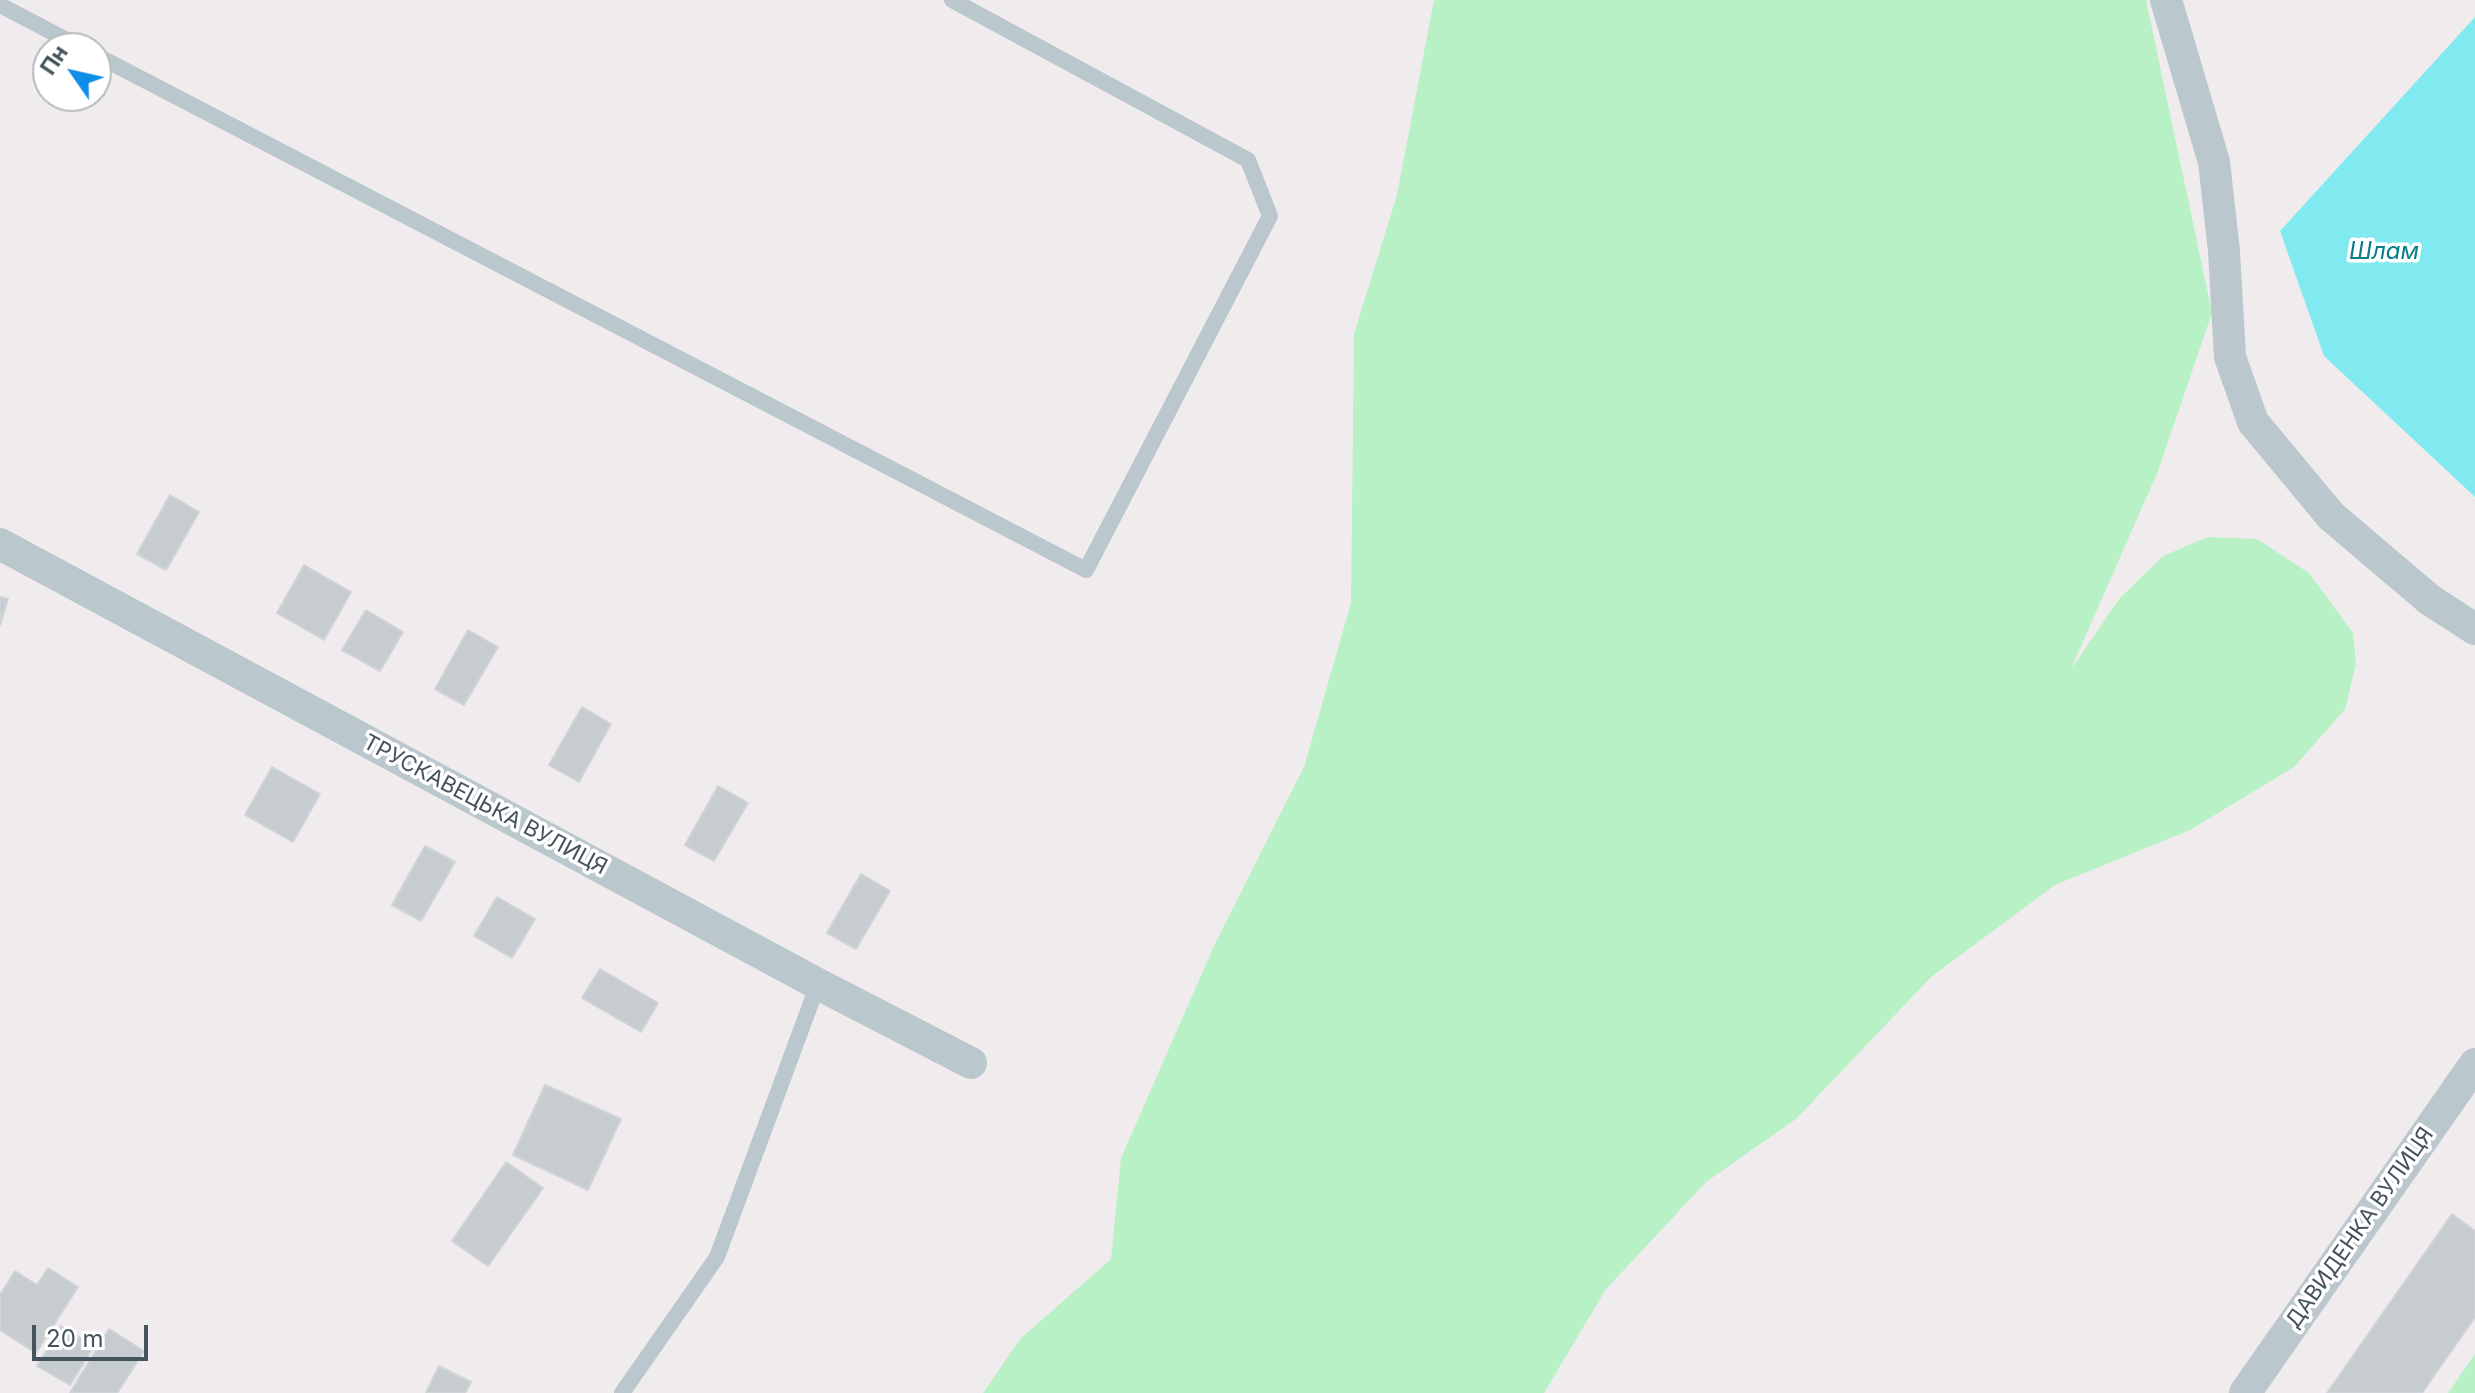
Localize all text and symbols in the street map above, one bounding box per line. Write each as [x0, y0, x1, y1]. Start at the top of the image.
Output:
north arrow [32, 32, 112, 112]
text: Пн [35, 40, 73, 79]
water label: Шлам [2349, 238, 2419, 266]
street label: ТРУСКАВЕЦЬКА ВУЛИЦЯ [358, 729, 612, 881]
street label: ДАВИДЕНКА ВУЛИЦЯ [2281, 1122, 2439, 1334]
scale bar [36, 1309, 152, 1359]
text: 20 m [46, 1324, 104, 1353]

